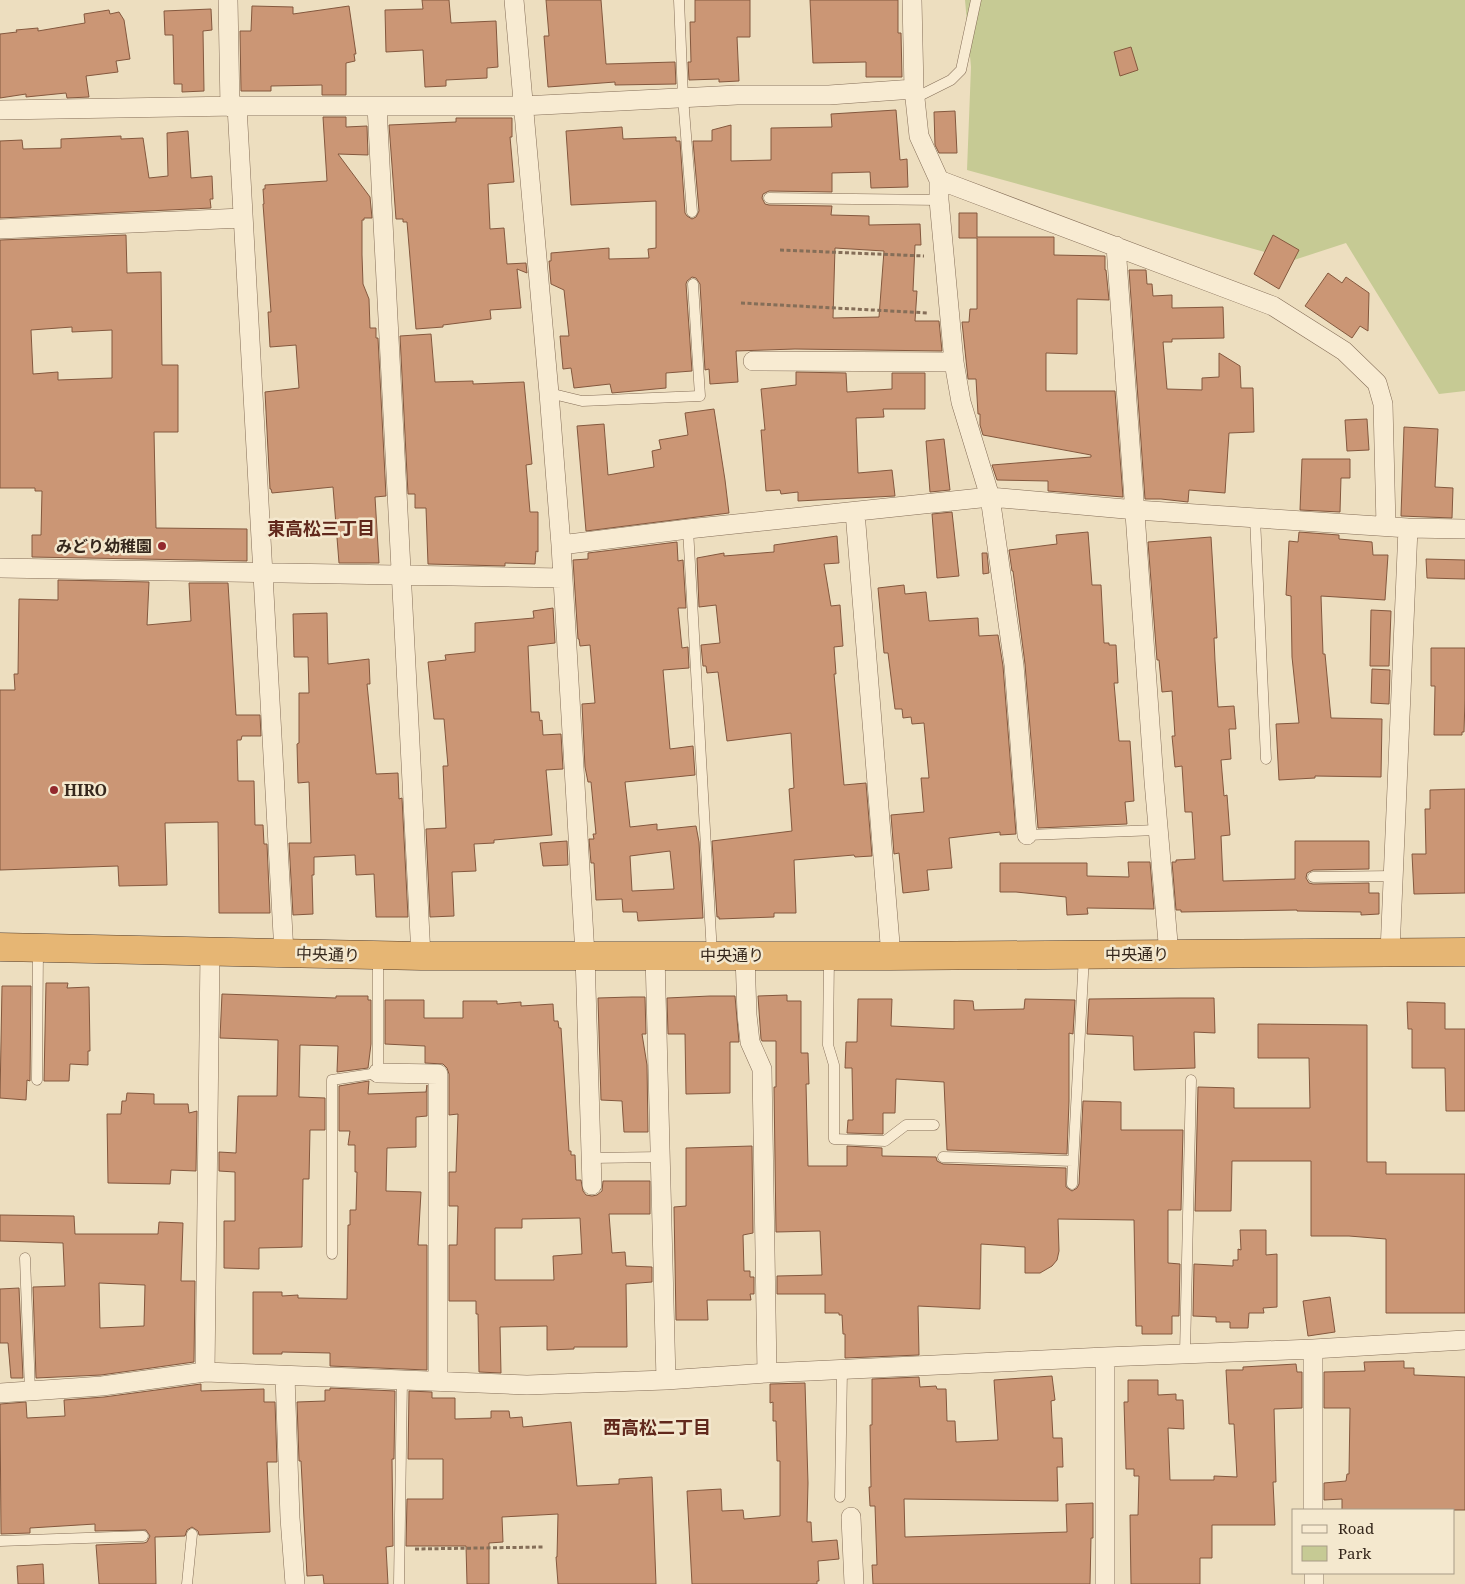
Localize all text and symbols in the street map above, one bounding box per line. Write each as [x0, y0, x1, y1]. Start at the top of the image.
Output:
district label: 東高松三丁目 [267, 516, 375, 540]
place label: みどり幼稚園 [56, 535, 152, 557]
marker: みどり幼稚園 [156, 540, 168, 552]
place label: HIRO [64, 779, 107, 801]
marker: HIRO [48, 784, 60, 796]
street label: 中央通り [296, 942, 360, 966]
street label: 中央通り [1105, 943, 1169, 965]
street label: 中央通り [700, 944, 764, 966]
district label: 西高松二丁目 [603, 1415, 711, 1439]
legend [1292, 1509, 1455, 1574]
text: Road [1338, 1518, 1374, 1538]
text: Park [1338, 1543, 1372, 1563]

